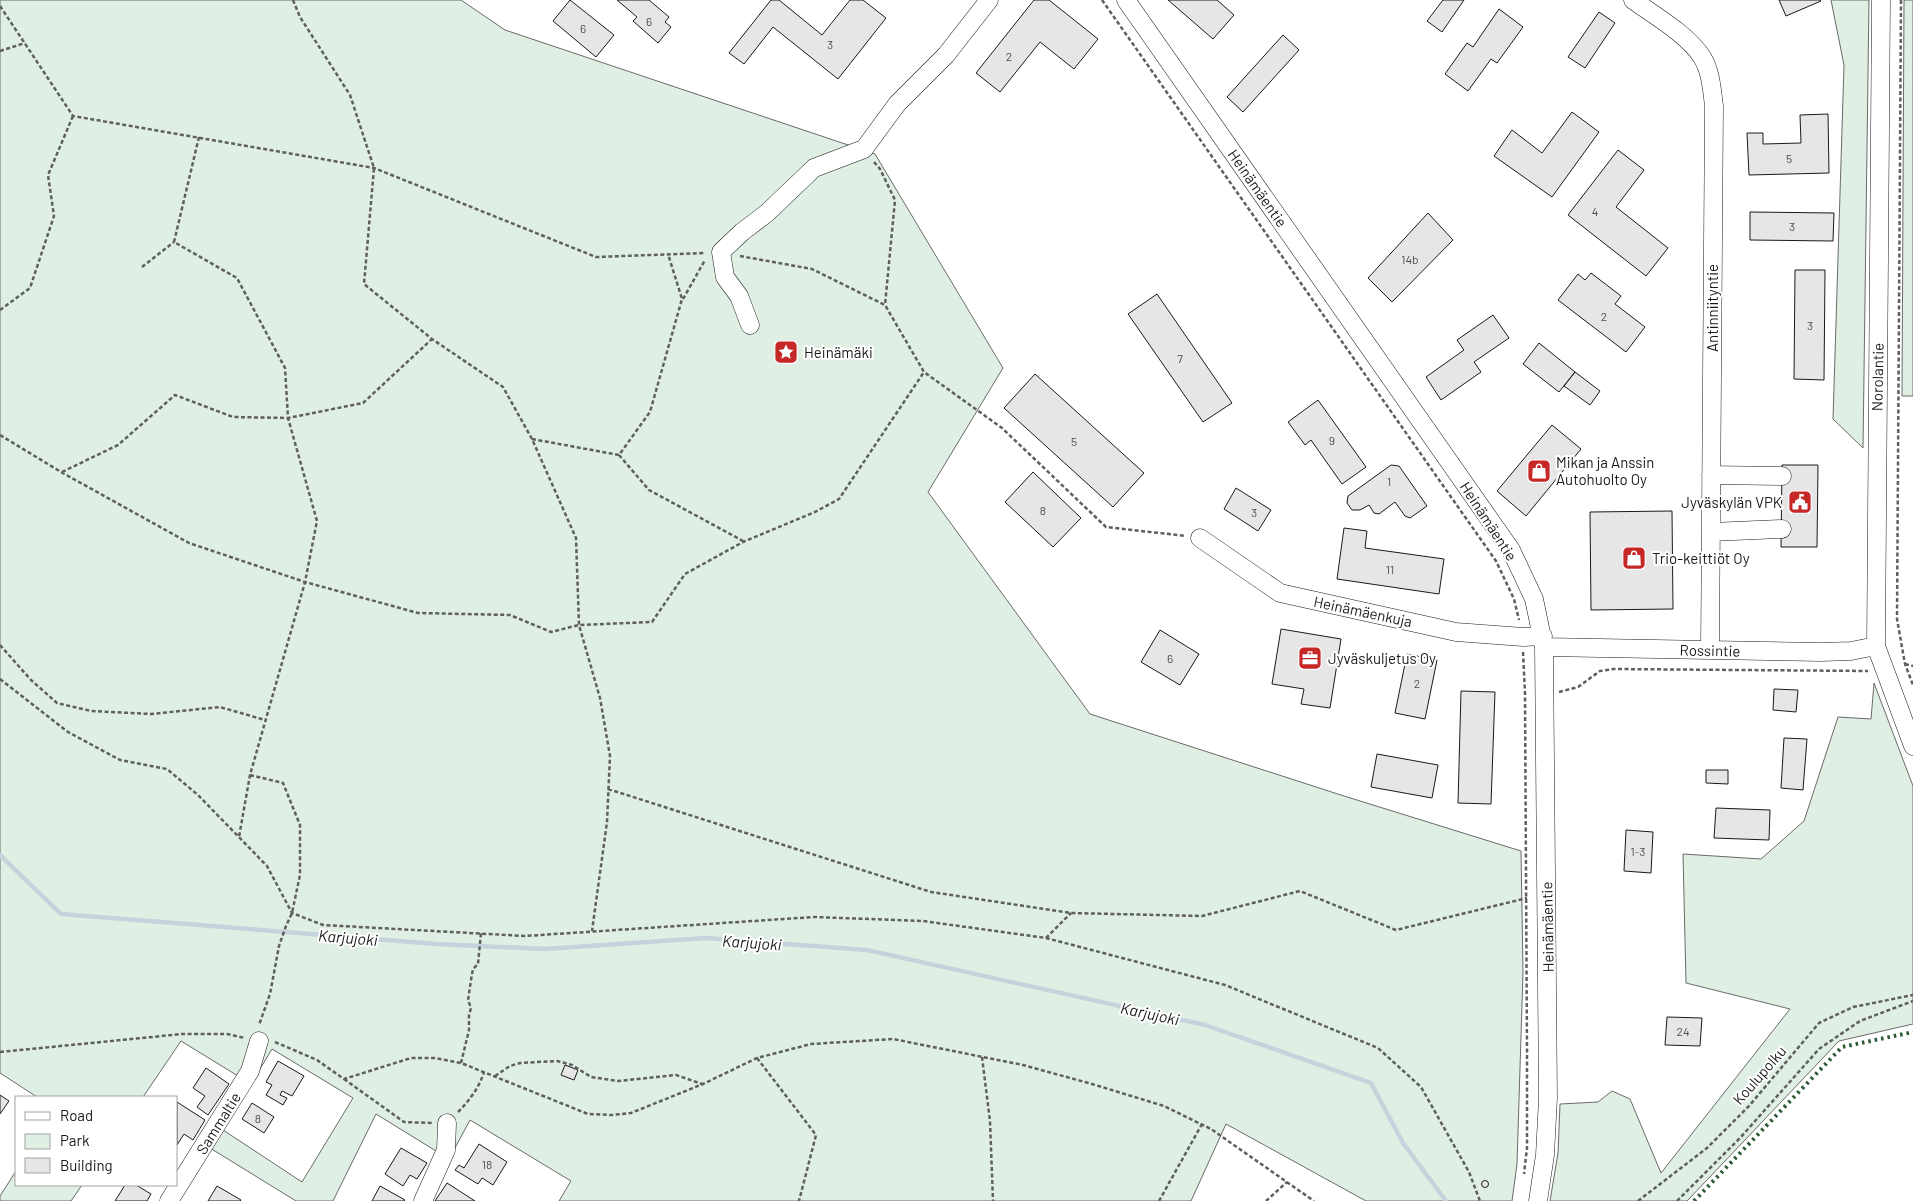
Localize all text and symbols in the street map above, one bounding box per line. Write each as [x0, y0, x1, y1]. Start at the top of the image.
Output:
house number: 6 [646, 14, 652, 28]
house number: 6 [580, 21, 586, 35]
house number: 3 [827, 37, 833, 51]
house number: 2 [1006, 49, 1012, 63]
street label: Heinämäentie [1225, 146, 1291, 230]
house number: 5 [1786, 151, 1792, 165]
house number: 4 [1592, 204, 1598, 218]
house number: 3 [1789, 219, 1795, 233]
house number: 14b [1401, 252, 1419, 266]
street label: Antinniityntie [1703, 264, 1721, 352]
house number: 2 [1601, 309, 1607, 323]
house number: 3 [1807, 318, 1813, 332]
place icon: Heinämäki [773, 339, 799, 365]
place label: Heinämäki [804, 343, 873, 361]
street label: Norolantie [1867, 343, 1887, 411]
house number: 7 [1177, 351, 1183, 365]
house number: 9 [1329, 433, 1335, 447]
house number: 5 [1071, 434, 1077, 448]
place label: Mikan ja Anssin Autohuolto Oy [1556, 453, 1654, 488]
shop icon: Mikan ja Anssin Autohuolto Oy [1526, 458, 1552, 484]
house number: 1 [1387, 474, 1391, 488]
street label: Heinämäentie [1457, 478, 1521, 564]
public building icon: Jyväskylän VPK [1787, 489, 1813, 515]
place label: Jyväskylän VPK [1681, 493, 1782, 511]
house number: 8 [1040, 503, 1046, 517]
house number: 3 [1251, 505, 1257, 519]
shop icon: Trio-keittiöt Oy [1621, 545, 1647, 571]
place label: Trio-keittiöt Oy [1652, 549, 1750, 567]
house number: 11 [1386, 562, 1394, 576]
street label: Heinämäenkuja [1312, 592, 1414, 630]
street label: Rossintie [1679, 640, 1741, 660]
office icon: Jyväskuljetus Oy [1297, 645, 1323, 671]
place label: Jyväskuljetus Oy [1328, 649, 1436, 667]
house number: 6 [1167, 651, 1173, 665]
house number: 2 [1414, 676, 1420, 690]
house number: 1-3 [1630, 844, 1646, 858]
street label: Heinämäentie [1537, 882, 1557, 972]
water label: Karjujoki [318, 925, 379, 949]
water label: Karjujoki [722, 930, 782, 954]
water label: Karjujoki [1119, 998, 1181, 1028]
house number: 24 [1676, 1024, 1690, 1038]
street label: Koulupolku [1729, 1042, 1789, 1108]
street label: Sammaltie [192, 1089, 244, 1157]
legend [15, 1096, 178, 1186]
text: Road [60, 1106, 93, 1124]
house number: 8 [255, 1111, 261, 1125]
text: Park [60, 1131, 90, 1149]
text: Building [60, 1156, 113, 1174]
house number: 18 [482, 1157, 492, 1171]

